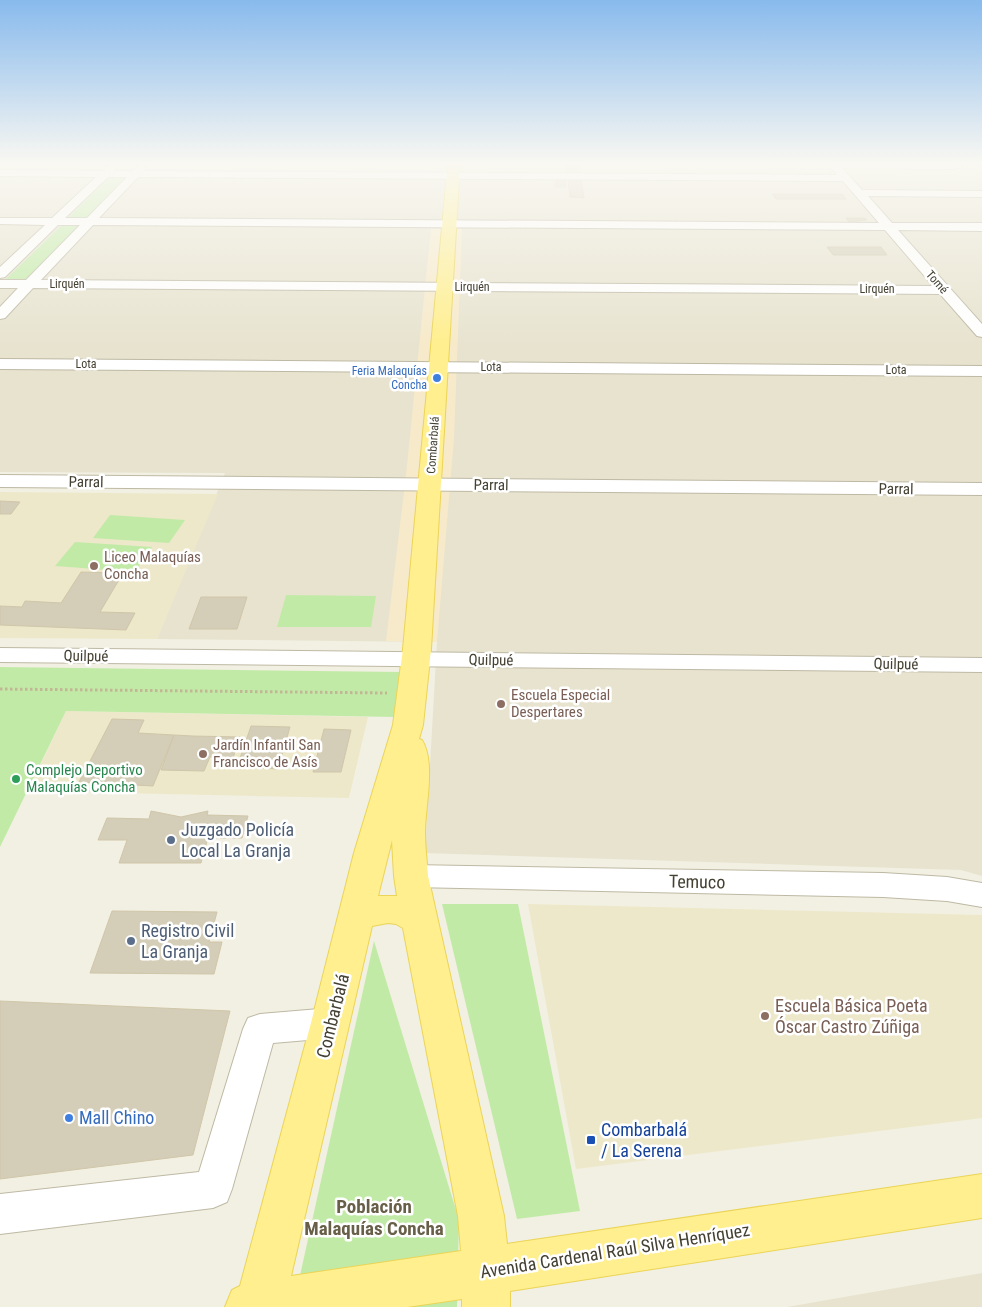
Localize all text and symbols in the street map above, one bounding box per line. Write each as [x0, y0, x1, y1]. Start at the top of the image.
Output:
street label: Tomé [923, 267, 951, 297]
street label: Lirquén [49, 277, 85, 291]
street label: Lirquén [454, 280, 490, 294]
street label: Lirquén [859, 282, 895, 296]
street label: Lota [75, 357, 97, 371]
street label: Lota [480, 360, 502, 374]
street label: Lota [885, 363, 907, 377]
place label: Feria Malaquías Concha [352, 364, 427, 392]
marker: Feria Malaquías Concha [431, 372, 443, 384]
street label: Combarbalá [424, 416, 442, 474]
street label: Parral [68, 473, 104, 491]
street label: Parral [473, 476, 509, 494]
street label: Parral [878, 480, 914, 498]
place label: Liceo Malaquías Concha [104, 548, 201, 583]
marker: Liceo Malaquías Concha [88, 560, 100, 572]
street label: Quilpué [63, 647, 109, 665]
street label: Quilpué [468, 651, 514, 669]
street label: Quilpué [873, 655, 919, 673]
place label: Escuela Especial Despertares [511, 686, 610, 721]
marker: Escuela Especial Despertares [495, 698, 507, 710]
place label: Jardín Infantil San Francisco de Asís [213, 736, 321, 771]
marker: Jardín Infantil San Francisco de Asís [197, 748, 209, 760]
place label: Complejo Deportivo Malaquías Concha [26, 761, 143, 796]
marker: Complejo Deportivo Malaquías Concha [10, 773, 22, 785]
place label: Juzgado Policía Local La Granja [181, 819, 294, 861]
marker: Juzgado Policía Local La Granja [165, 834, 177, 846]
street label: Temuco [669, 871, 725, 892]
place label: Registro Civil La Granja [141, 920, 234, 962]
marker: Registro Civil La Granja [125, 935, 137, 947]
street label: Combarbalá [312, 972, 353, 1060]
place label: Escuela Básica Poeta Óscar Castro Zúñiga [775, 995, 928, 1037]
marker: Escuela Básica Poeta Óscar Castro Zúñiga [759, 1010, 771, 1022]
place label: Mall Chino [79, 1107, 154, 1128]
marker: Mall Chino [63, 1112, 75, 1124]
place label: Combarbalá / La Serena [601, 1119, 687, 1161]
marker: Combarbalá / La Serena [585, 1134, 597, 1146]
district label: Población Malaquías Concha [304, 1195, 444, 1240]
street label: Avenida Cardenal Raúl Silva Henríquez [479, 1219, 751, 1282]

